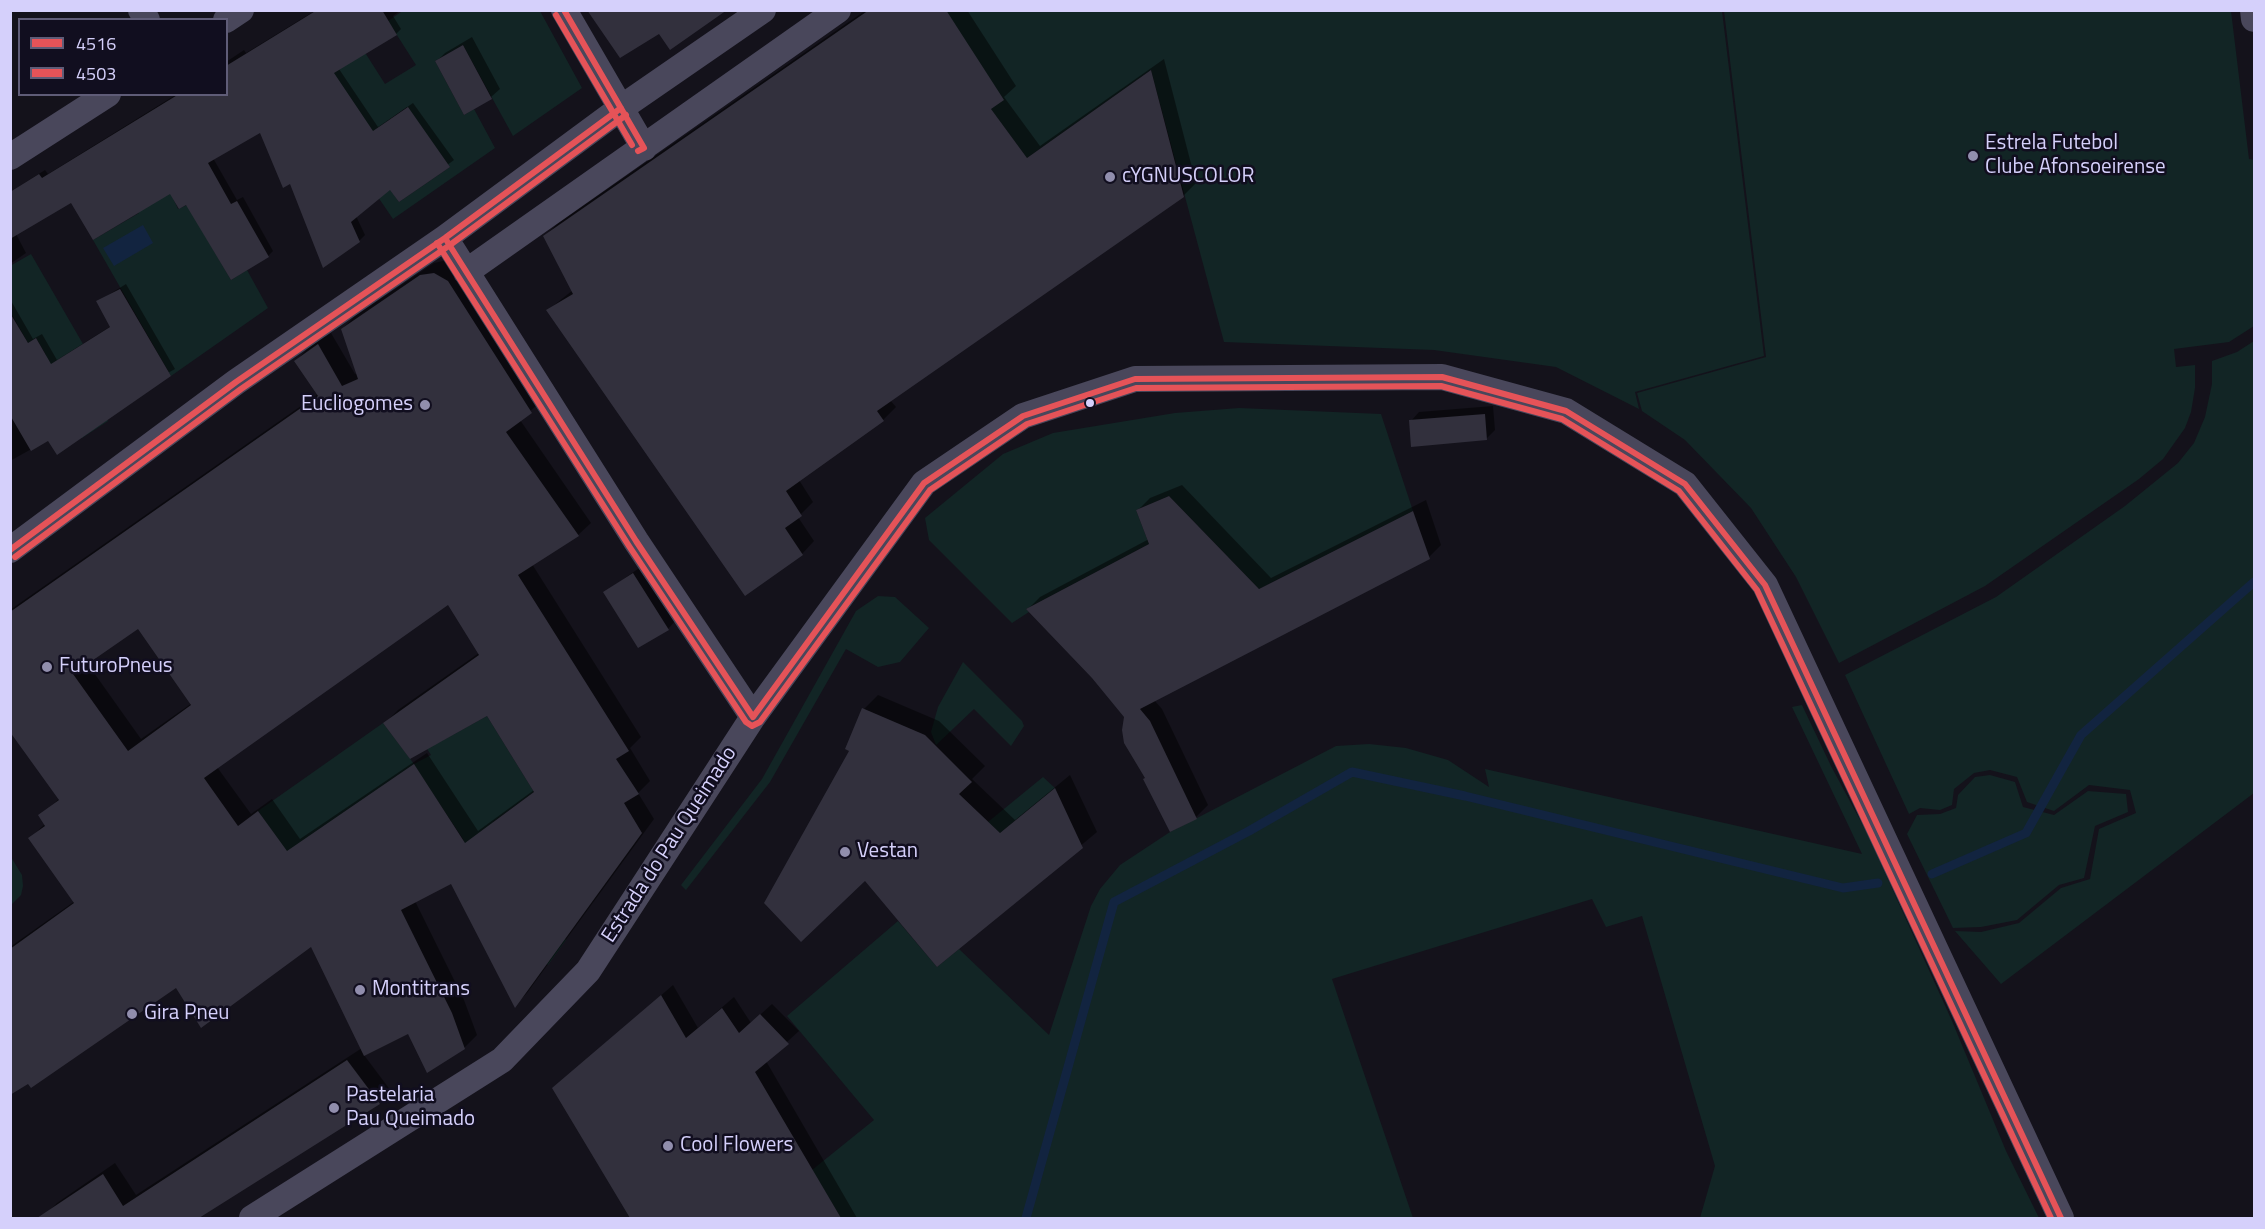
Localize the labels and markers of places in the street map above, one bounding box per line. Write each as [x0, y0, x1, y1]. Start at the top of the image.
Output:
place label: Estrela Futebol Clube Afonsoeirense [1985, 131, 2166, 181]
marker: Estrela Futebol Clube Afonsoeirense [1966, 149, 1980, 163]
place label: cYGNUSCOLOR [1122, 164, 1254, 190]
marker: cYGNUSCOLOR [1103, 170, 1117, 184]
place label: Eucliogomes [301, 392, 413, 418]
unlabelled marker [1084, 397, 1096, 409]
marker: Eucliogomes [418, 398, 432, 412]
place label: FuturoPneus [59, 654, 173, 680]
marker: FuturoPneus [40, 660, 54, 674]
place label: Vestan [857, 839, 918, 865]
marker: Vestan [838, 845, 852, 859]
place label: Montitrans [372, 977, 470, 1003]
marker: Montitrans [353, 983, 367, 997]
place label: Gira Pneu [144, 1001, 229, 1027]
marker: Gira Pneu [125, 1007, 139, 1021]
place label: Pastelaria Pau Queimado [346, 1083, 475, 1133]
marker: Pastelaria Pau Queimado [327, 1101, 341, 1115]
place label: Cool Flowers [680, 1133, 793, 1159]
marker: Cool Flowers [661, 1139, 675, 1153]

